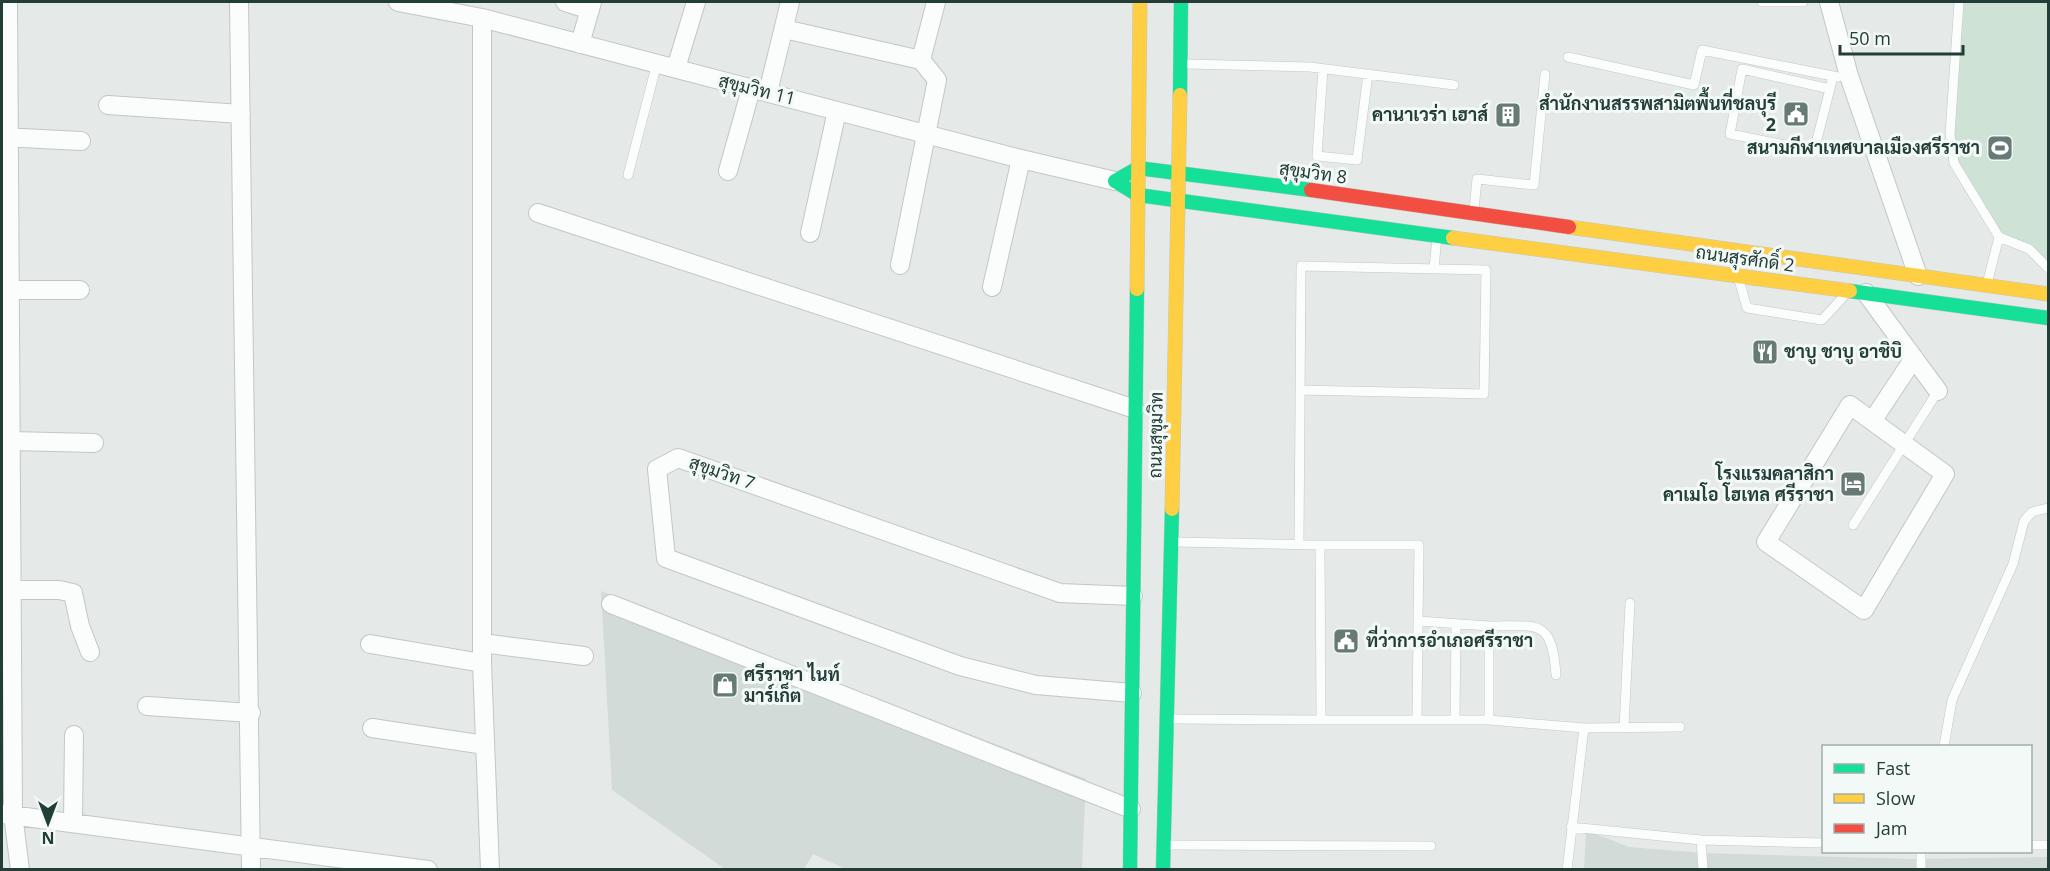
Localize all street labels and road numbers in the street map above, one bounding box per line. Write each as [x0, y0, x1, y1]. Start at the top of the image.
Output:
street label: สุขุมวิท 11 [716, 68, 798, 111]
street label: สุขุมวิท 8 [1278, 155, 1349, 190]
street label: ถนนสุรศักดิ์ 2 [1694, 236, 1796, 278]
street label: ถนนสุขุมวิท [1142, 391, 1169, 479]
street label: สุขุมวิท 7 [686, 450, 758, 495]

